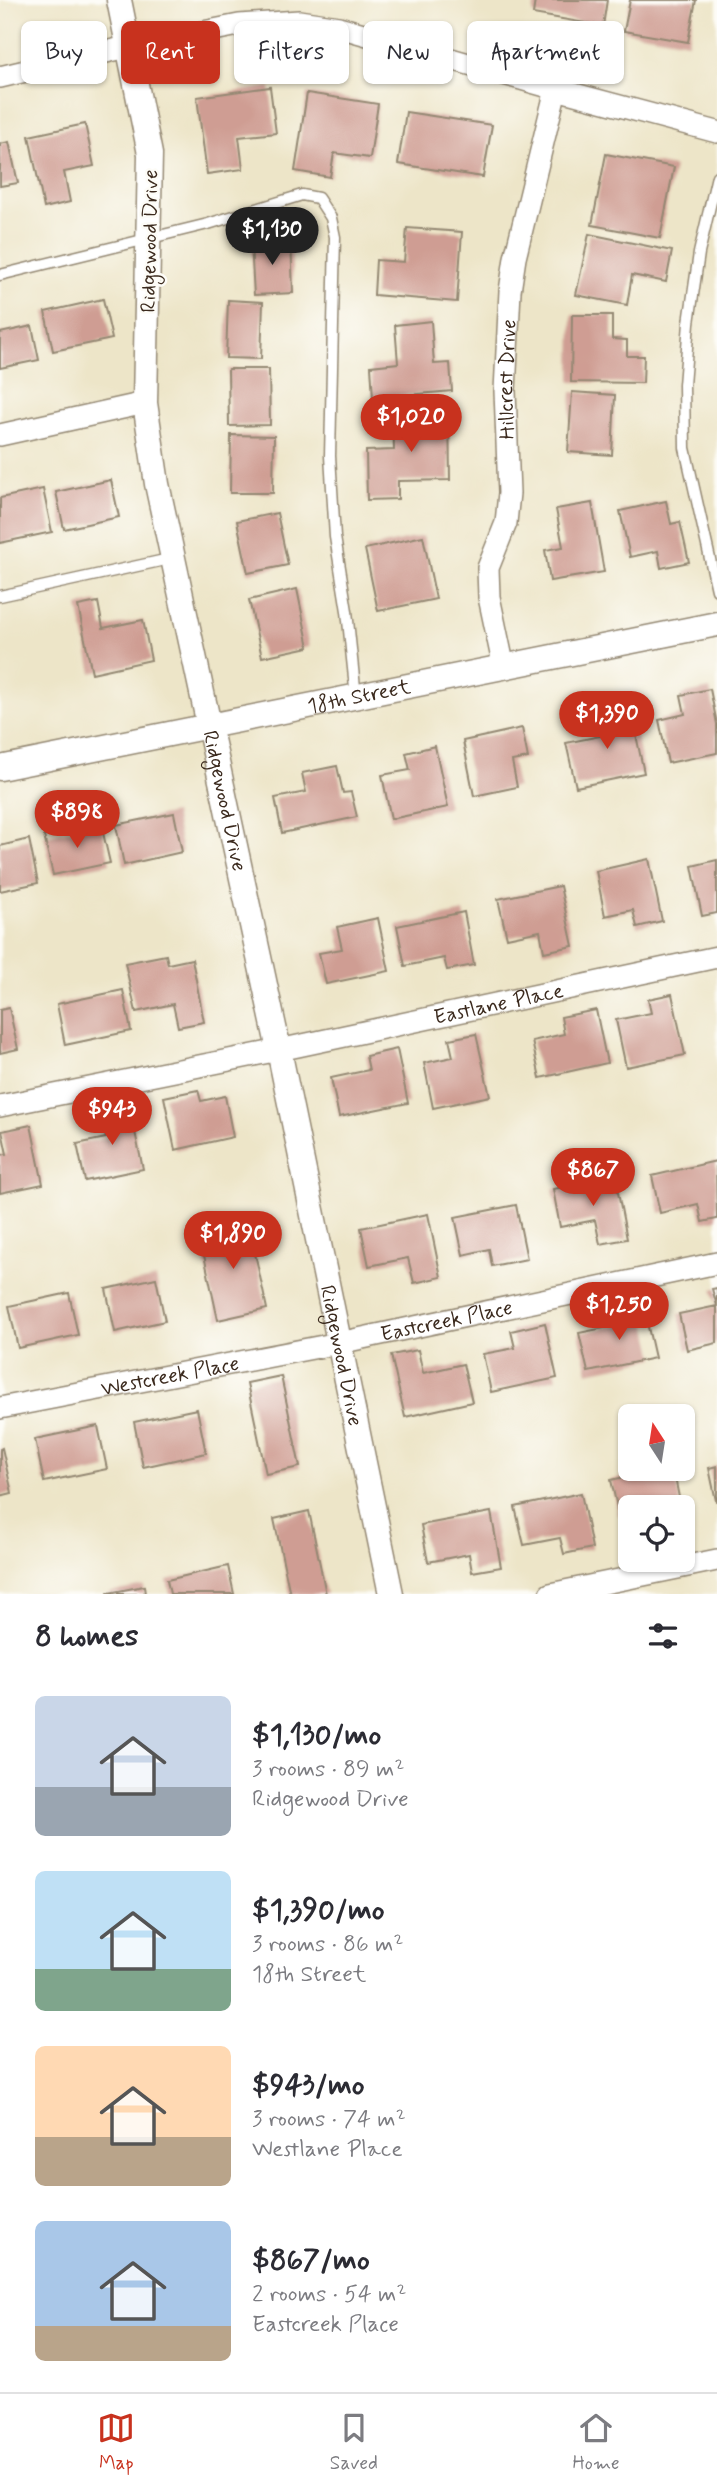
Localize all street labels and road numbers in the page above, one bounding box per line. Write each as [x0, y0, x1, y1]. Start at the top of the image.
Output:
street label: Ridgewood Drive [135, 169, 166, 313]
street label: Hillcrest Drive [492, 318, 524, 440]
street label: 18th Street [305, 673, 414, 721]
street label: Ridgewood Drive [196, 728, 253, 874]
street label: Eastlane Place [431, 977, 566, 1032]
street label: Ridgewood Drive [313, 1283, 369, 1429]
street label: Eastcreek Place [378, 1294, 515, 1349]
street label: Westcreek Place [99, 1349, 242, 1403]

